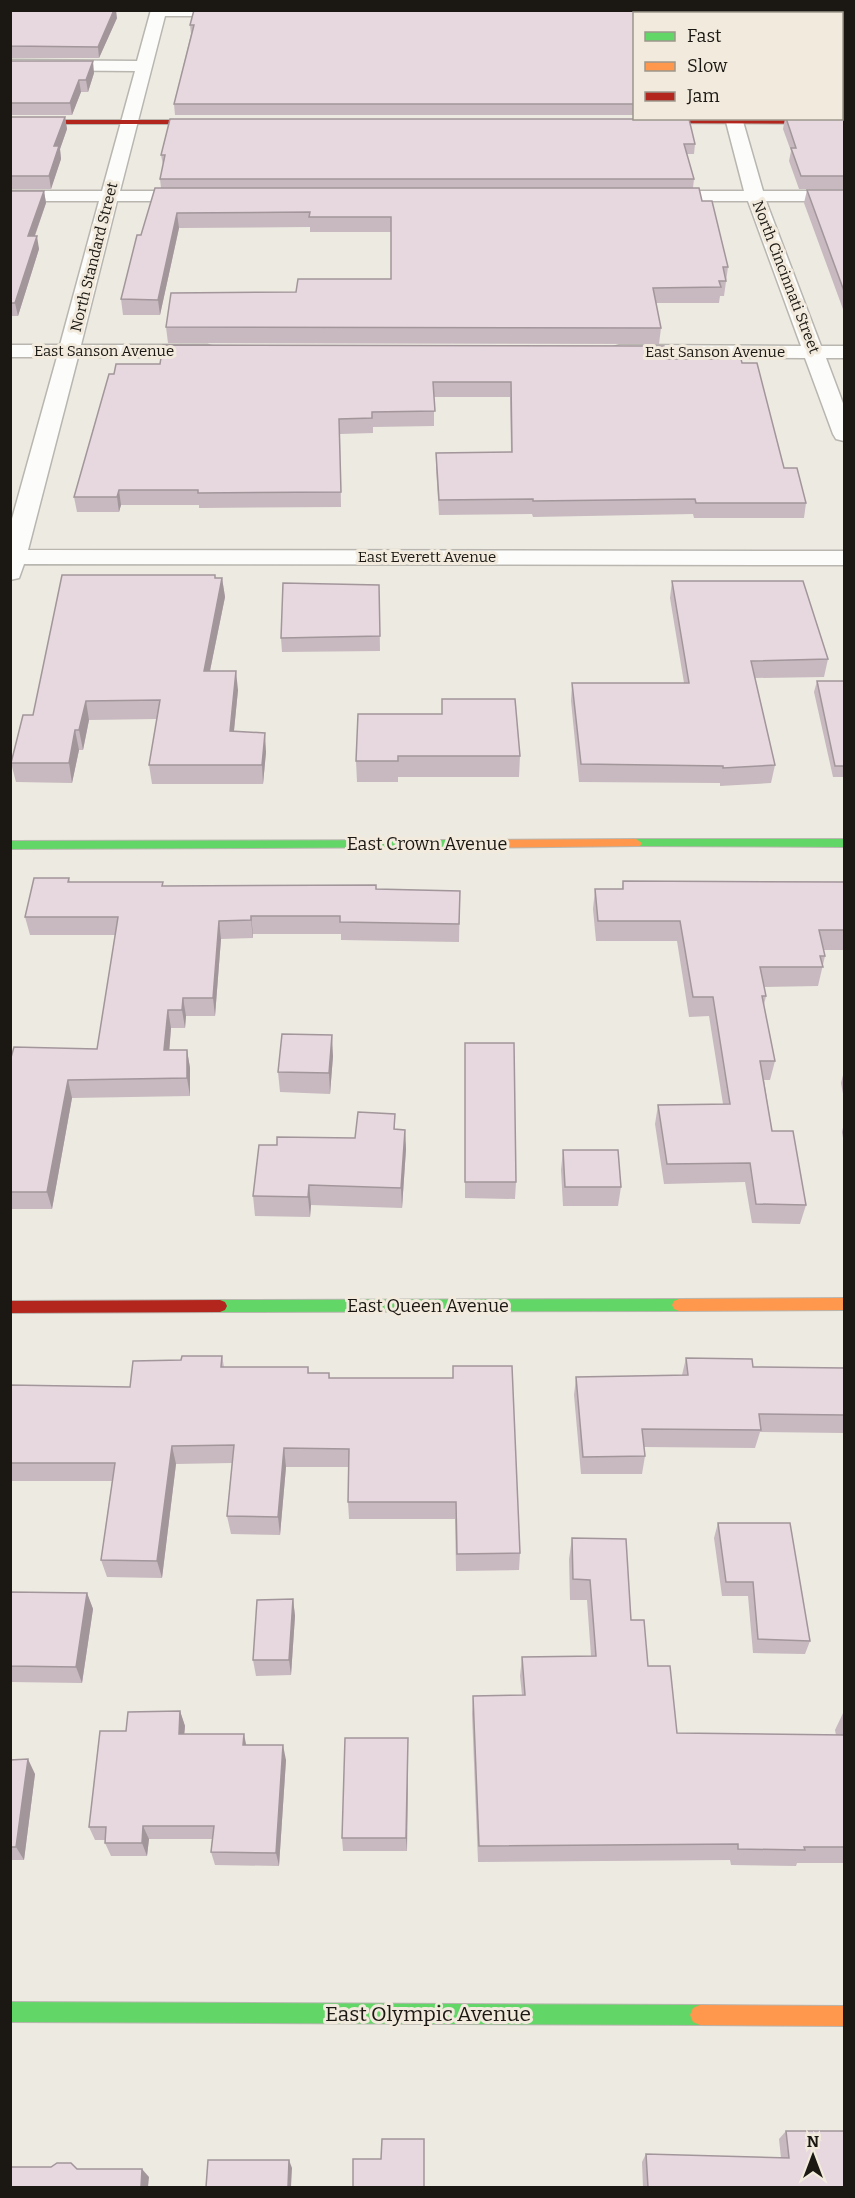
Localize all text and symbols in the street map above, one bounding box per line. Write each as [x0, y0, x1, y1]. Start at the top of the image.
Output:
legend [633, 12, 843, 120]
text: Fast [687, 25, 722, 47]
text: Slow [687, 55, 728, 77]
text: Jam [686, 85, 720, 107]
street label: North Standard Street [67, 180, 121, 334]
street label: North Cincinnati Street [749, 198, 824, 356]
street label: East Sanson Avenue [34, 342, 174, 360]
street label: East Sanson Avenue [645, 343, 785, 361]
street label: East Everett Avenue [358, 548, 496, 566]
street label: East Crown Avenue [347, 833, 507, 855]
street label: East Queen Avenue [347, 1295, 509, 1317]
street label: East Olympic Avenue [325, 2001, 531, 2027]
north arrow [783, 2126, 843, 2186]
text: N [807, 2132, 819, 2151]

